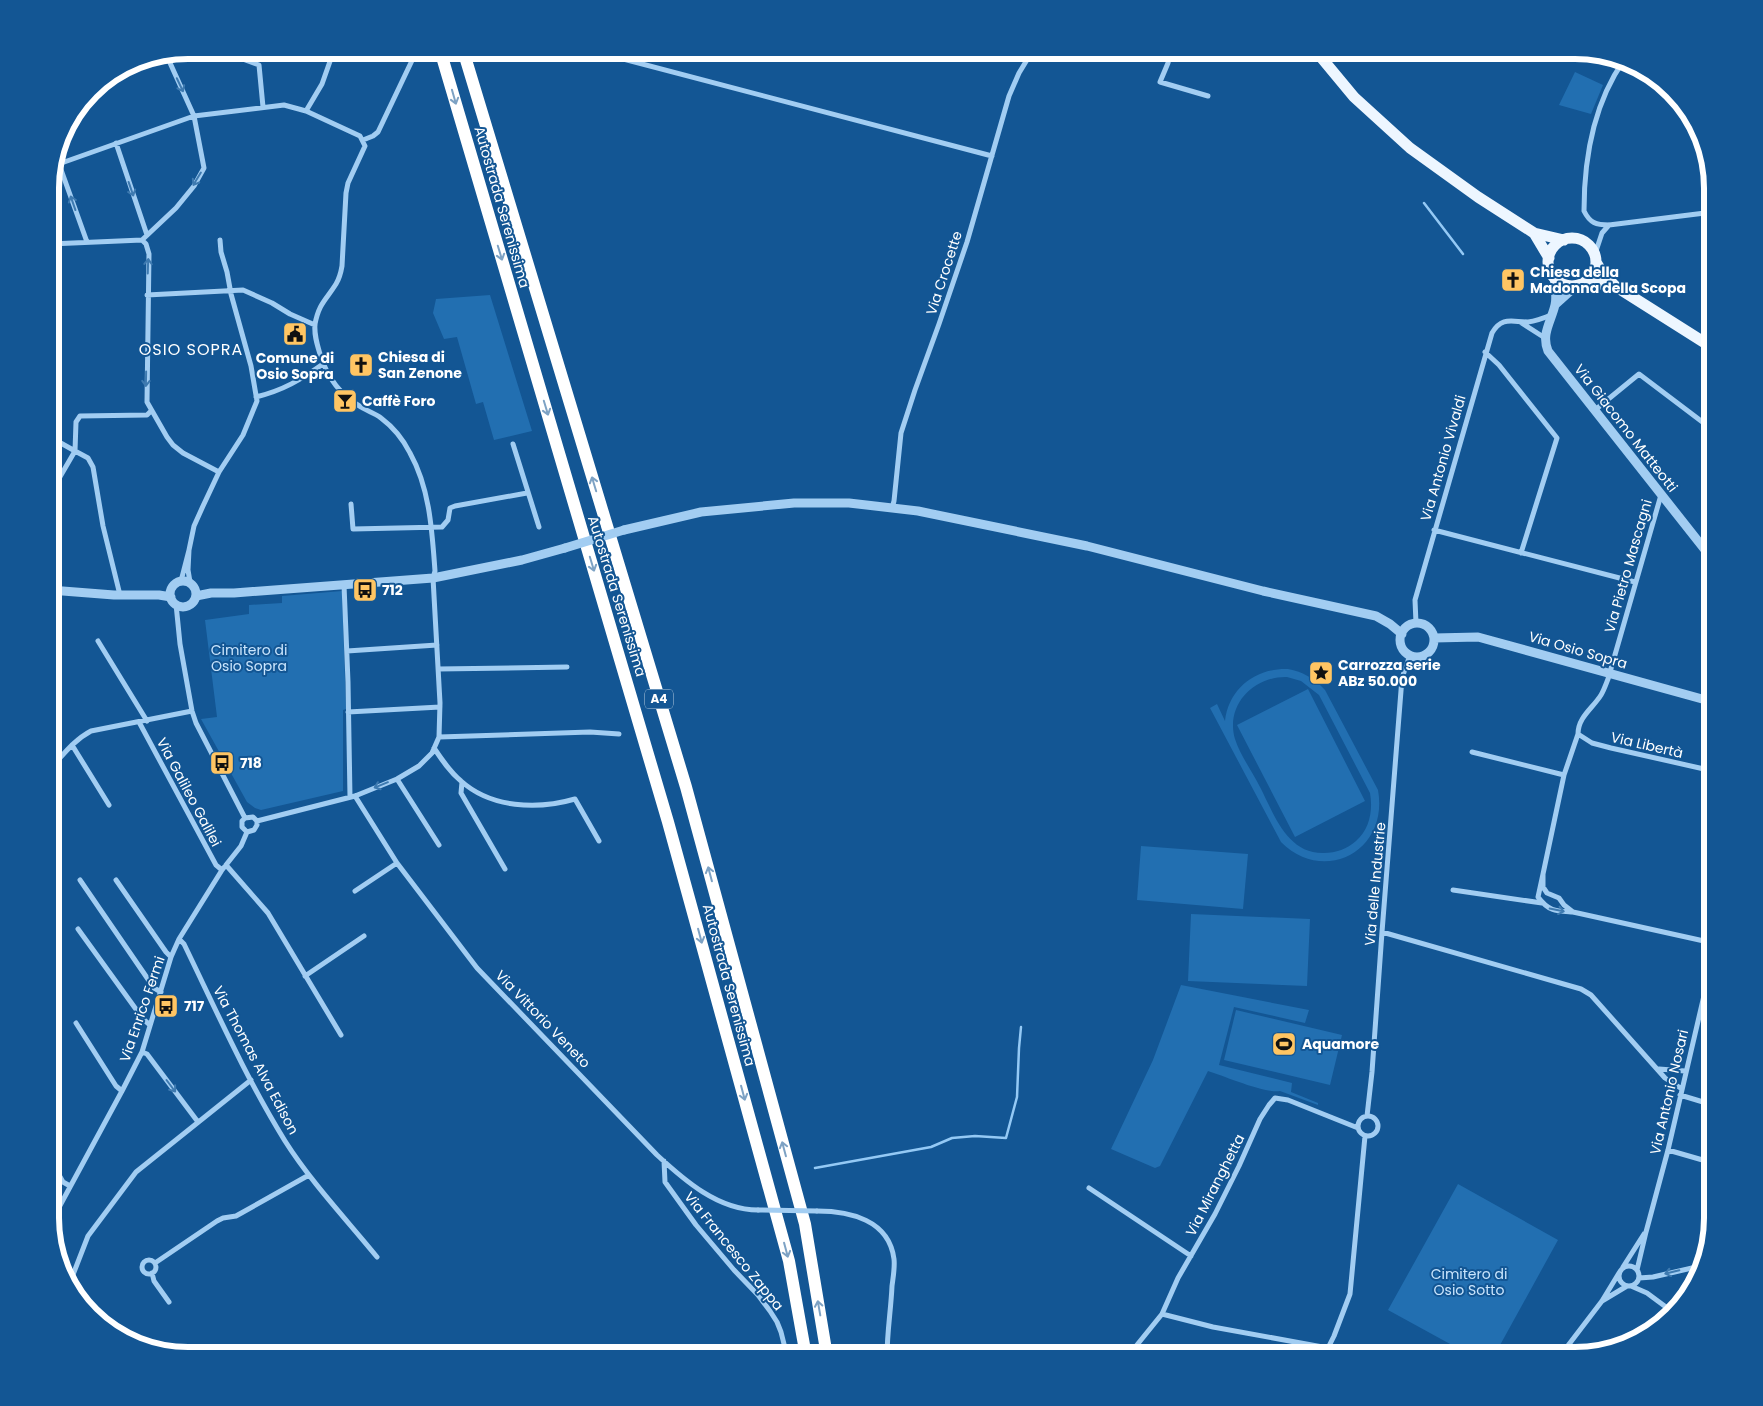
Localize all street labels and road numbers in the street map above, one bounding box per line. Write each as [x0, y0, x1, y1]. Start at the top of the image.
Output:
street label: Autostrada Serenissima [469, 124, 535, 290]
street label: Via Crocette [921, 228, 967, 318]
street label: Via Giacomo Matteotti [1570, 360, 1682, 496]
street label: Via Antonio Vivaldi [1415, 393, 1471, 523]
street label: Via Pietro Mascagni [1599, 497, 1657, 635]
street label: Autostrada Serenissima [583, 513, 651, 679]
street label: Via Osio Sopra [1526, 626, 1630, 674]
road number: A4 [645, 690, 673, 709]
street label: Via Libertà [1609, 727, 1685, 763]
street label: Via Galileo Galilei [152, 734, 226, 850]
street label: Via delle Industrie [1360, 821, 1390, 947]
street label: Autostrada Serenissima [698, 902, 760, 1068]
street label: Via Enrico Fermi [114, 953, 170, 1065]
street label: Via Vittorio Veneto [491, 966, 595, 1073]
street label: Via Thomas Alva Edison [208, 982, 304, 1138]
street label: Via Antonio Nosari [1645, 1027, 1693, 1157]
street label: Via Miranghetta [1181, 1131, 1249, 1239]
street label: Via Francesco Zappa [680, 1187, 788, 1315]

